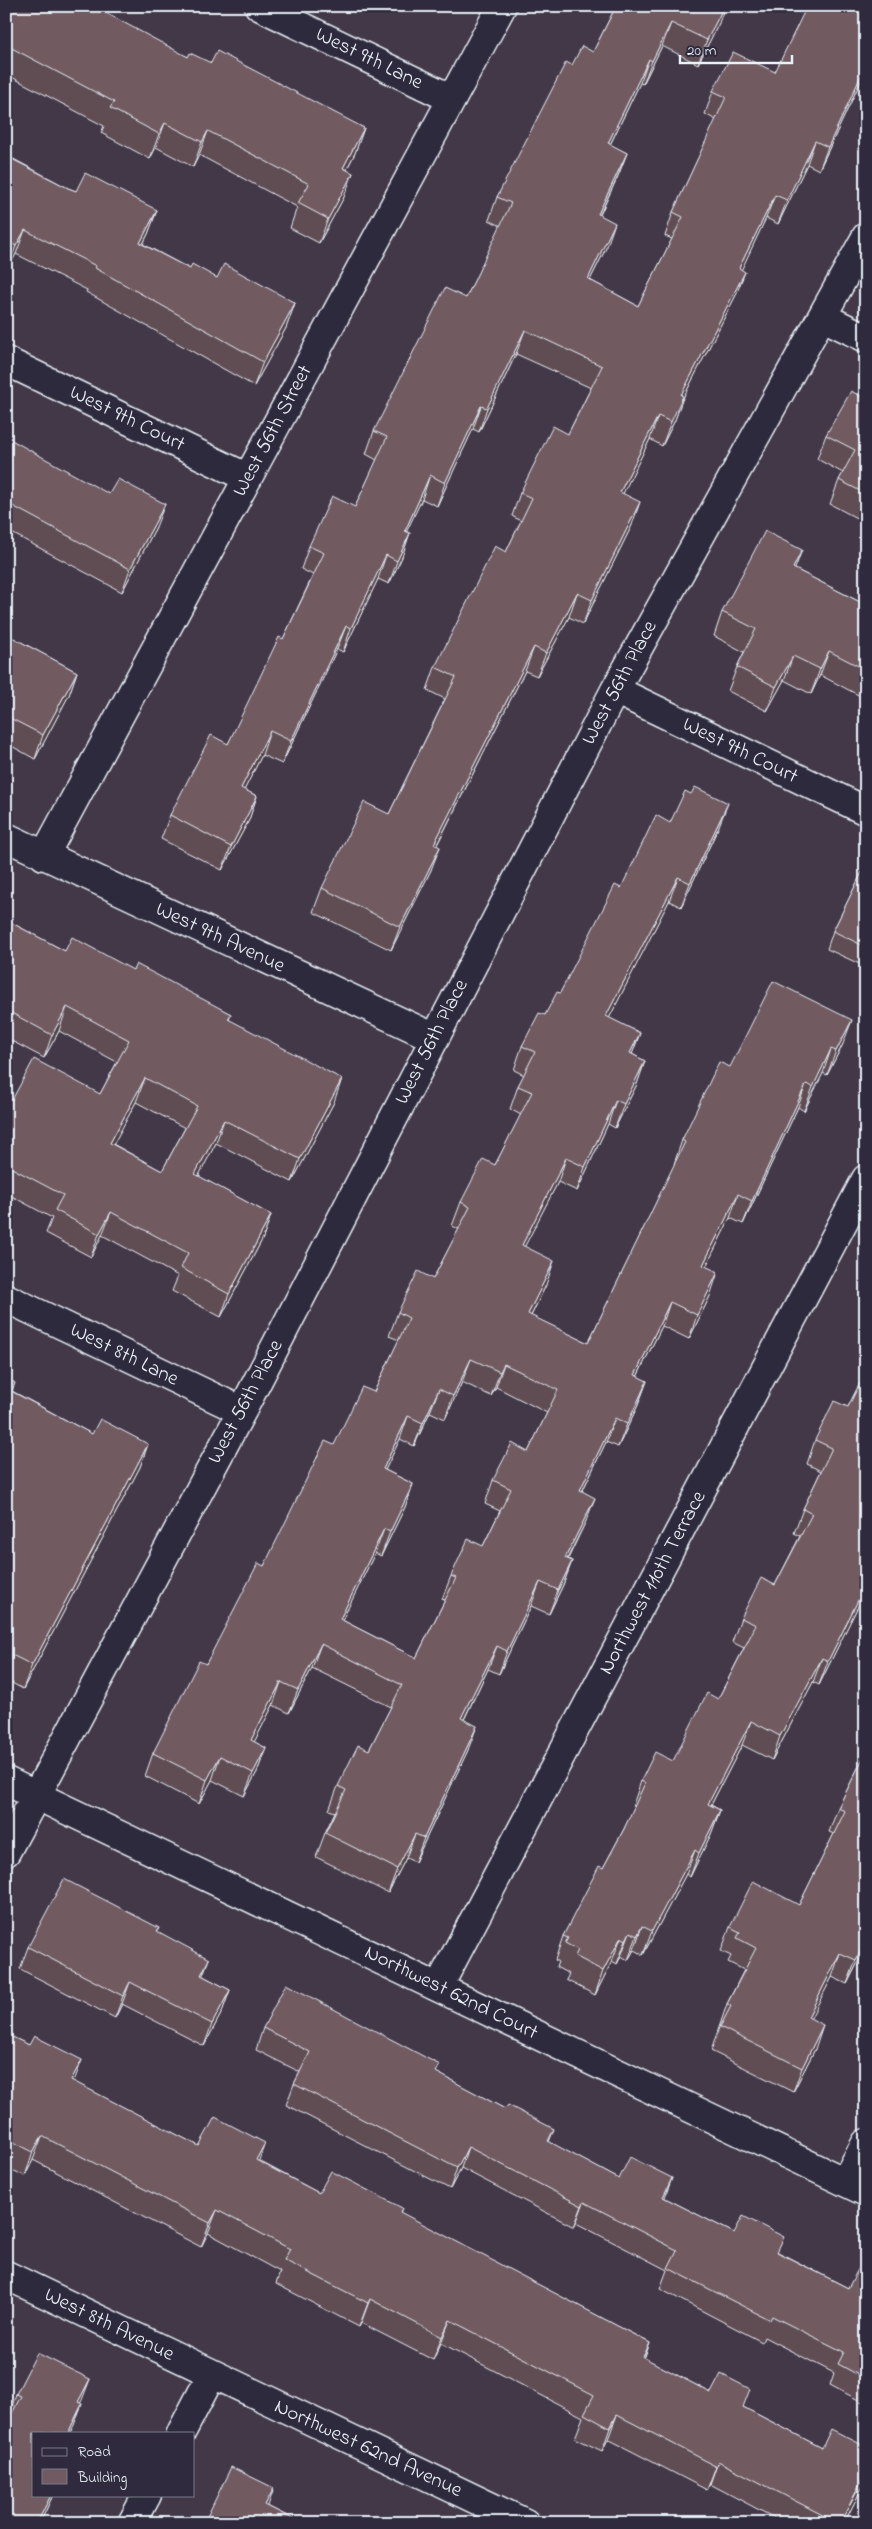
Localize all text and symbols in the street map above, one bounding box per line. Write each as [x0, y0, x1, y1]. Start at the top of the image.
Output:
street label: West 9th Lane [310, 20, 428, 98]
scale bar [680, 32, 792, 64]
text: 20 m [687, 40, 717, 62]
street label: West 56th Street [226, 360, 320, 502]
street label: West 9th Court [64, 378, 190, 460]
street label: West 56th Place [575, 615, 666, 750]
street label: West 9th Court [677, 710, 803, 792]
street label: West 9th Avenue [150, 895, 290, 981]
street label: West 56th Place [388, 974, 477, 1110]
street label: West 8th Lane [65, 1316, 184, 1395]
street label: West 56th Place [201, 1334, 292, 1469]
street label: Northwest 110th Terrace [592, 1485, 714, 1680]
street label: Northwest 62nd Court [359, 1938, 543, 2048]
street label: West 8th Avenue [39, 2280, 180, 2370]
street label: Northwest 62nd Avenue [269, 2392, 468, 2506]
legend [32, 2432, 195, 2496]
text: Road [78, 2441, 111, 2463]
text: Building [77, 2467, 127, 2490]

